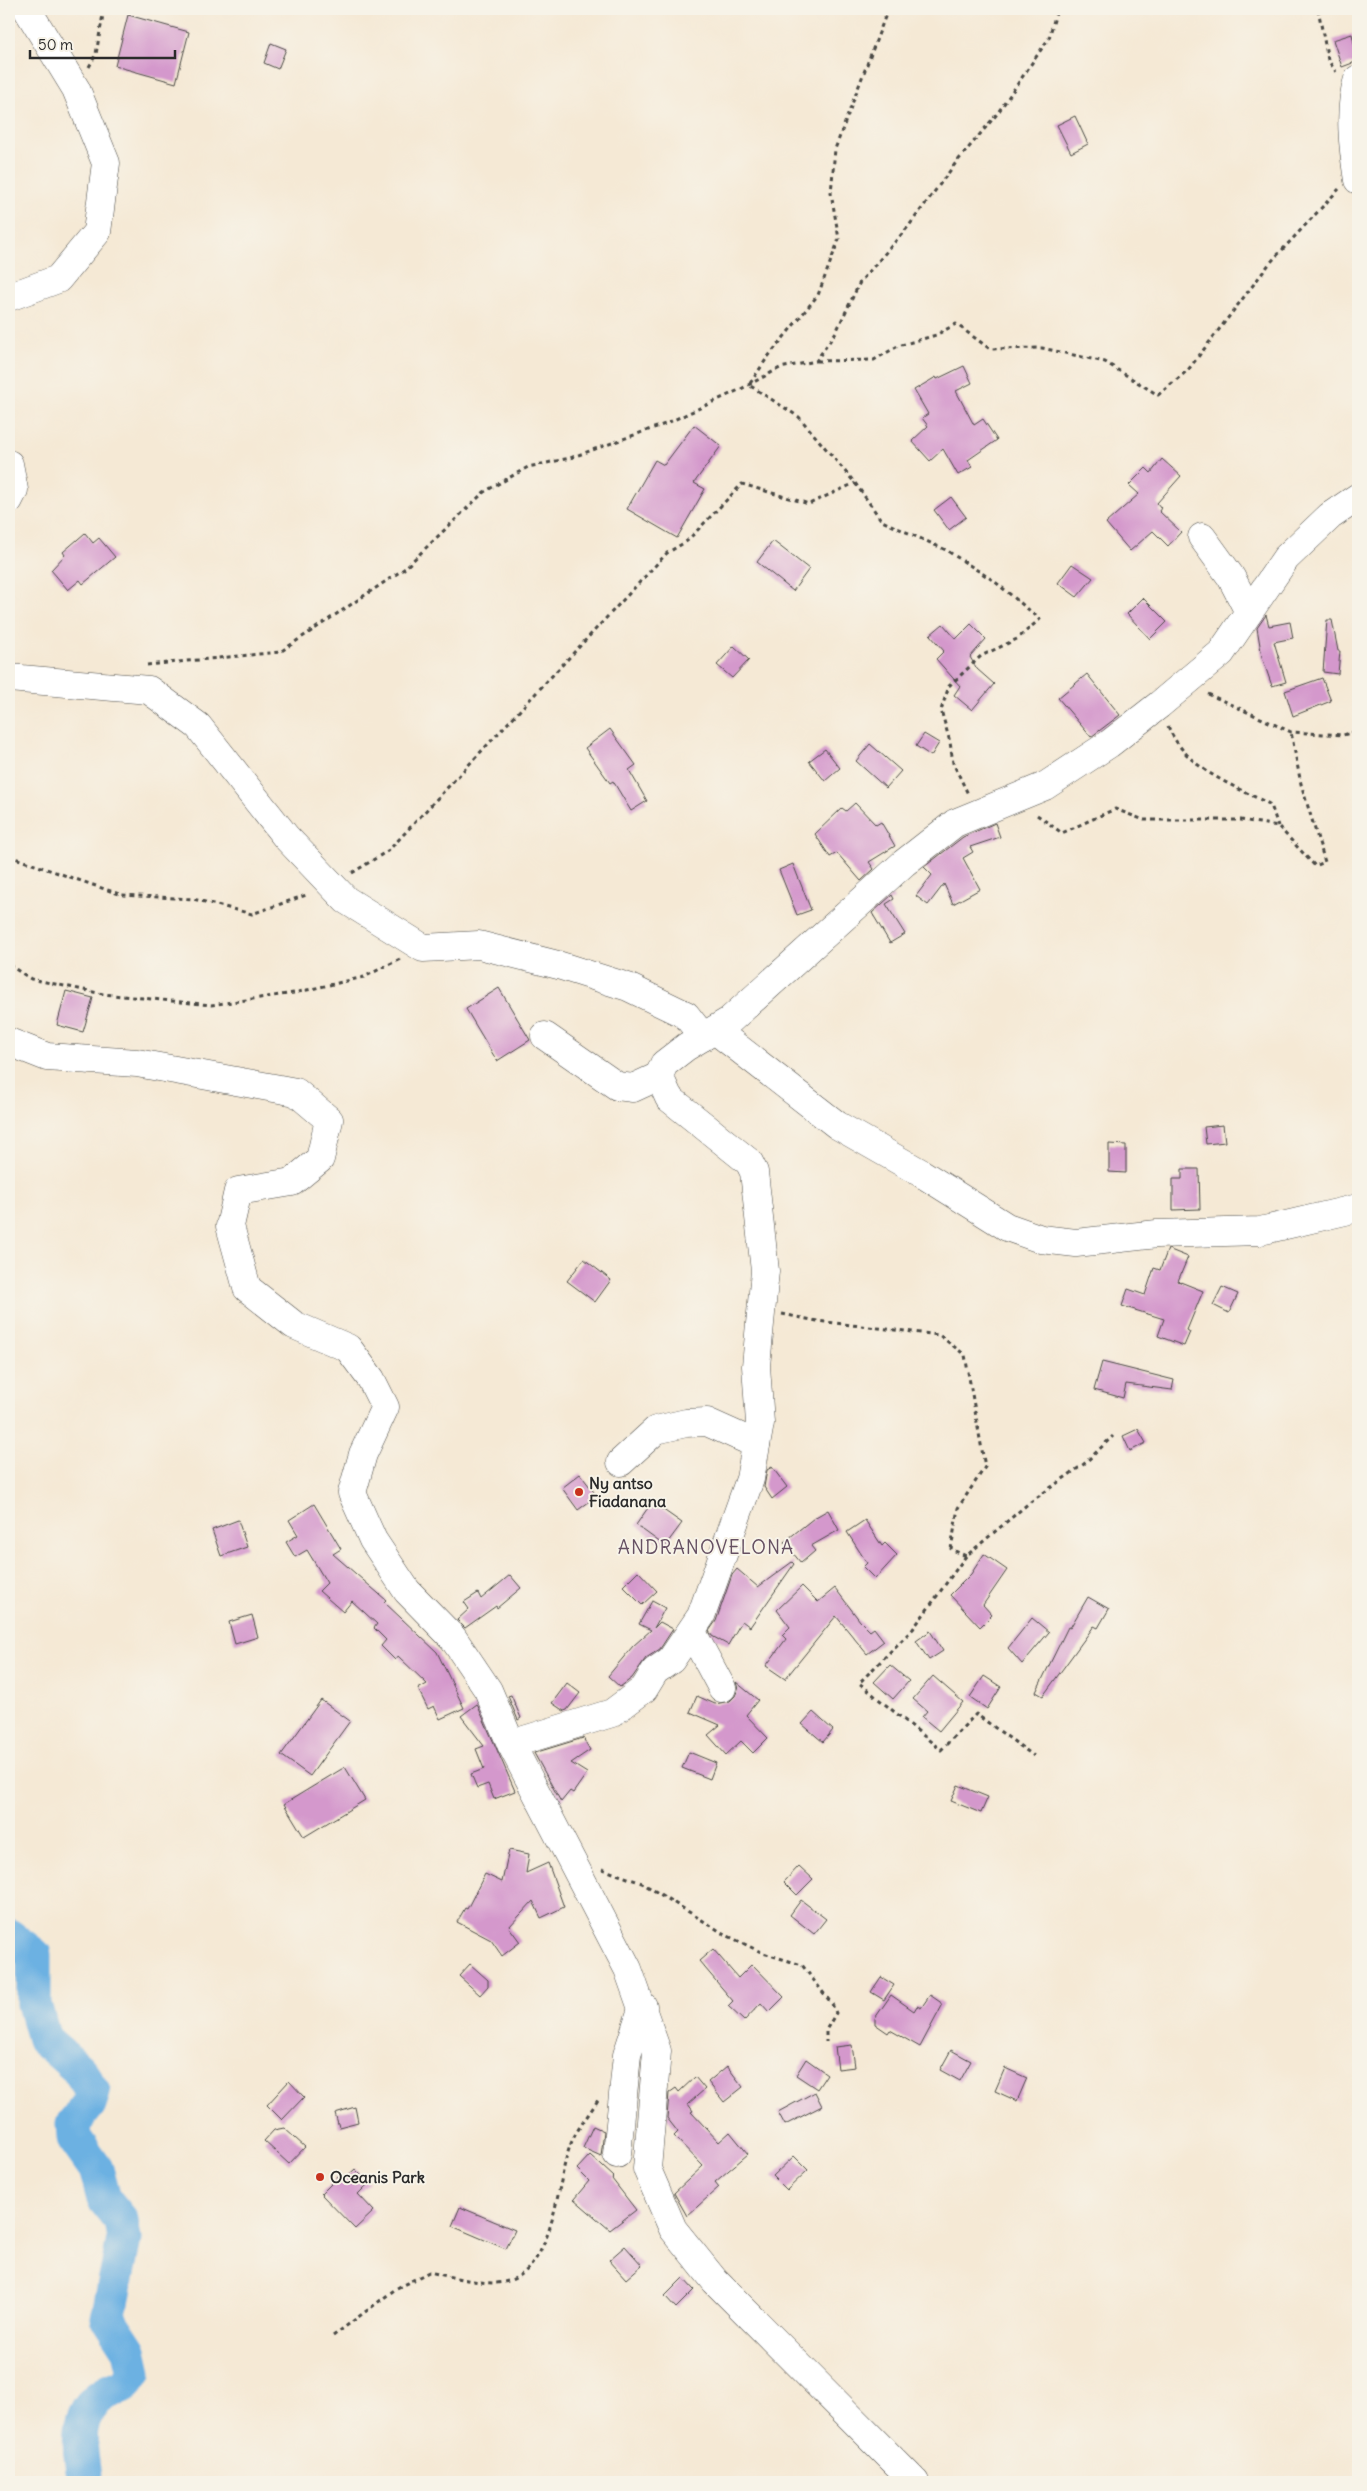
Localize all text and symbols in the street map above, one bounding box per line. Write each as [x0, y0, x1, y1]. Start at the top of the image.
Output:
scale bar [30, 28, 175, 60]
text: 50 m [38, 35, 73, 54]
place label: Ny antso Fiadanana [589, 1473, 666, 1511]
marker: Ny antso Fiadanana [573, 1486, 585, 1498]
district label: ANDRANOVELONA [618, 1535, 794, 1559]
place label: Oceanis Park [330, 2167, 425, 2187]
marker: Oceanis Park [314, 2171, 326, 2183]

